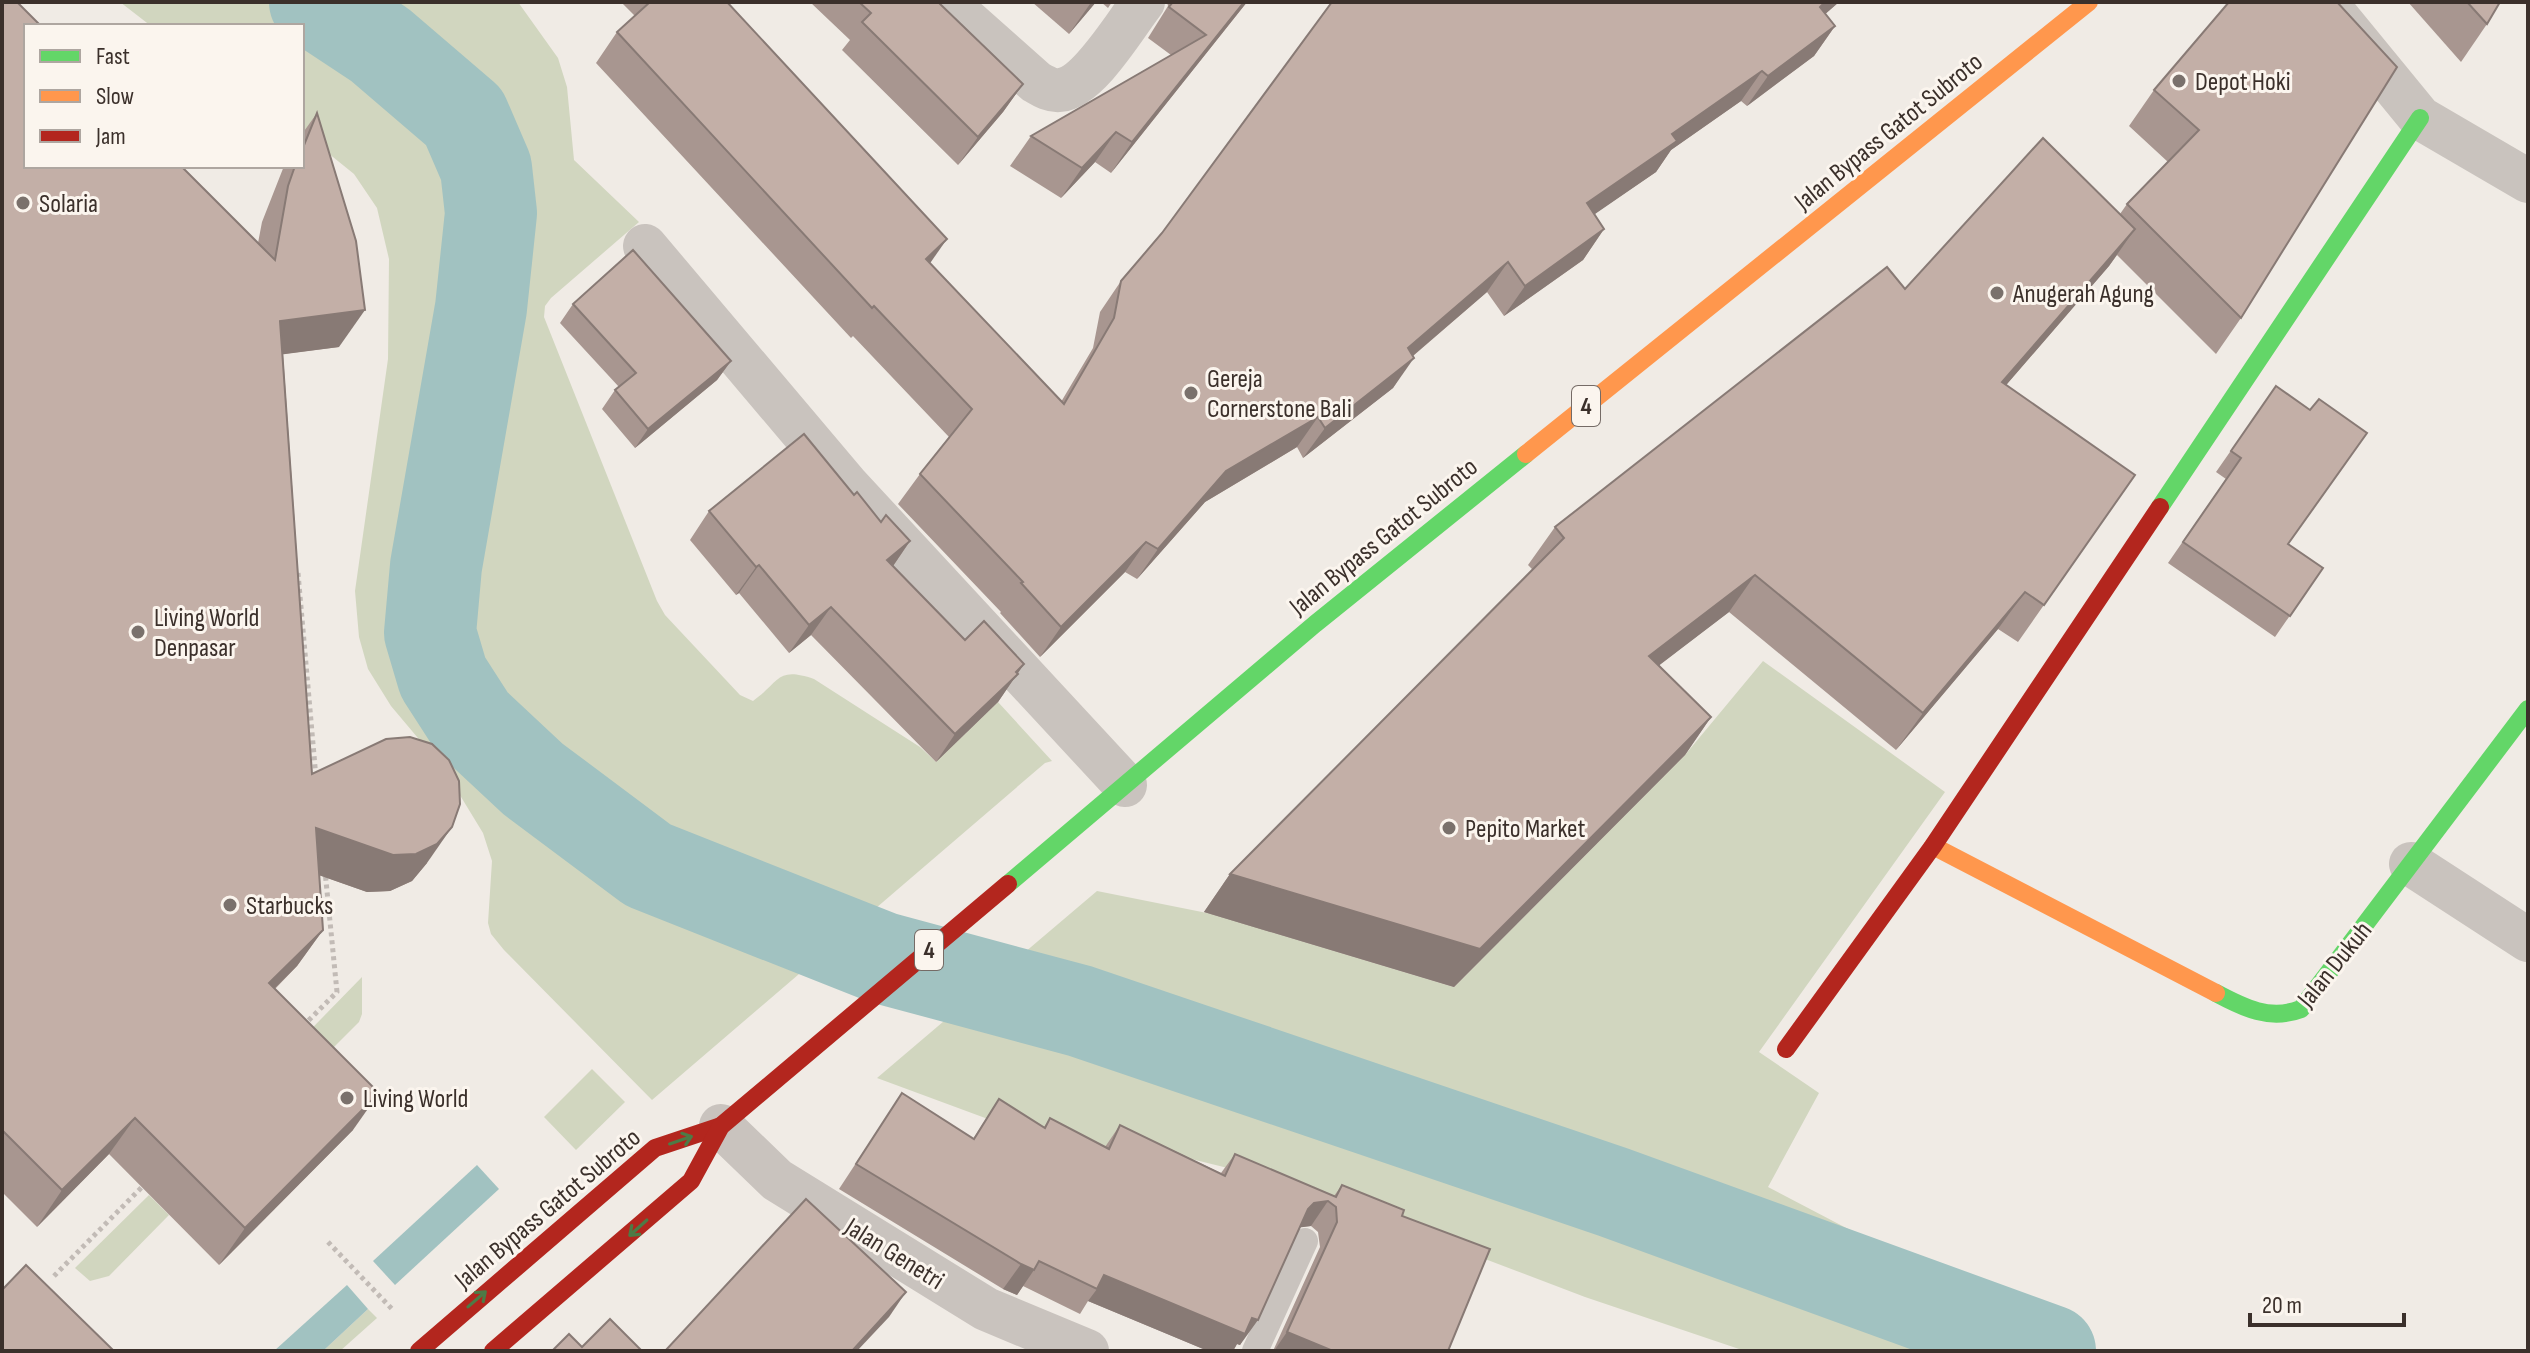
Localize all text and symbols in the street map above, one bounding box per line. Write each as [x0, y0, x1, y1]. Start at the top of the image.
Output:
legend [24, 24, 304, 168]
text: Fast [96, 42, 130, 71]
street label: Jalan Bypass Gatot Subroto [1788, 47, 1989, 218]
place label: Depot Hoki [2195, 67, 2291, 98]
marker: Depot Hoki [2170, 72, 2188, 90]
text: Slow [96, 82, 134, 111]
text: Jam [95, 122, 126, 151]
place label: Solaria [39, 189, 98, 220]
marker: Solaria [14, 194, 32, 212]
place label: Anugerah Agung [2012, 279, 2154, 310]
marker: Anugerah Agung [1988, 284, 2006, 302]
place label: Gereja Cornerstone Bali [1207, 364, 1352, 425]
marker: Gereja Cornerstone Bali [1182, 384, 1200, 402]
road number: 4 [1572, 386, 1600, 426]
street label: Jalan Bypass Gatot Subroto [1283, 452, 1484, 623]
place label: Living World Denpasar [154, 603, 259, 664]
marker: Living World Denpasar [129, 623, 147, 641]
place label: Pepito Market [1465, 814, 1585, 845]
marker: Pepito Market [1440, 819, 1458, 837]
place label: Starbucks [246, 891, 333, 922]
marker: Starbucks [221, 896, 239, 914]
street label: Jalan Dukuh [2291, 916, 2379, 1015]
road number: 4 [915, 930, 943, 970]
place label: Living World [363, 1084, 468, 1115]
marker: Living World [338, 1089, 356, 1107]
street label: Jalan Bypass Gatot Subroto [448, 1122, 647, 1296]
one-way arrow [668, 1131, 693, 1146]
street label: Jalan Genetri [838, 1211, 949, 1297]
one-way arrow [628, 1219, 648, 1237]
scale bar [2250, 1277, 2404, 1327]
one-way arrow [467, 1290, 487, 1308]
text: 20 m [2262, 1291, 2302, 1320]

